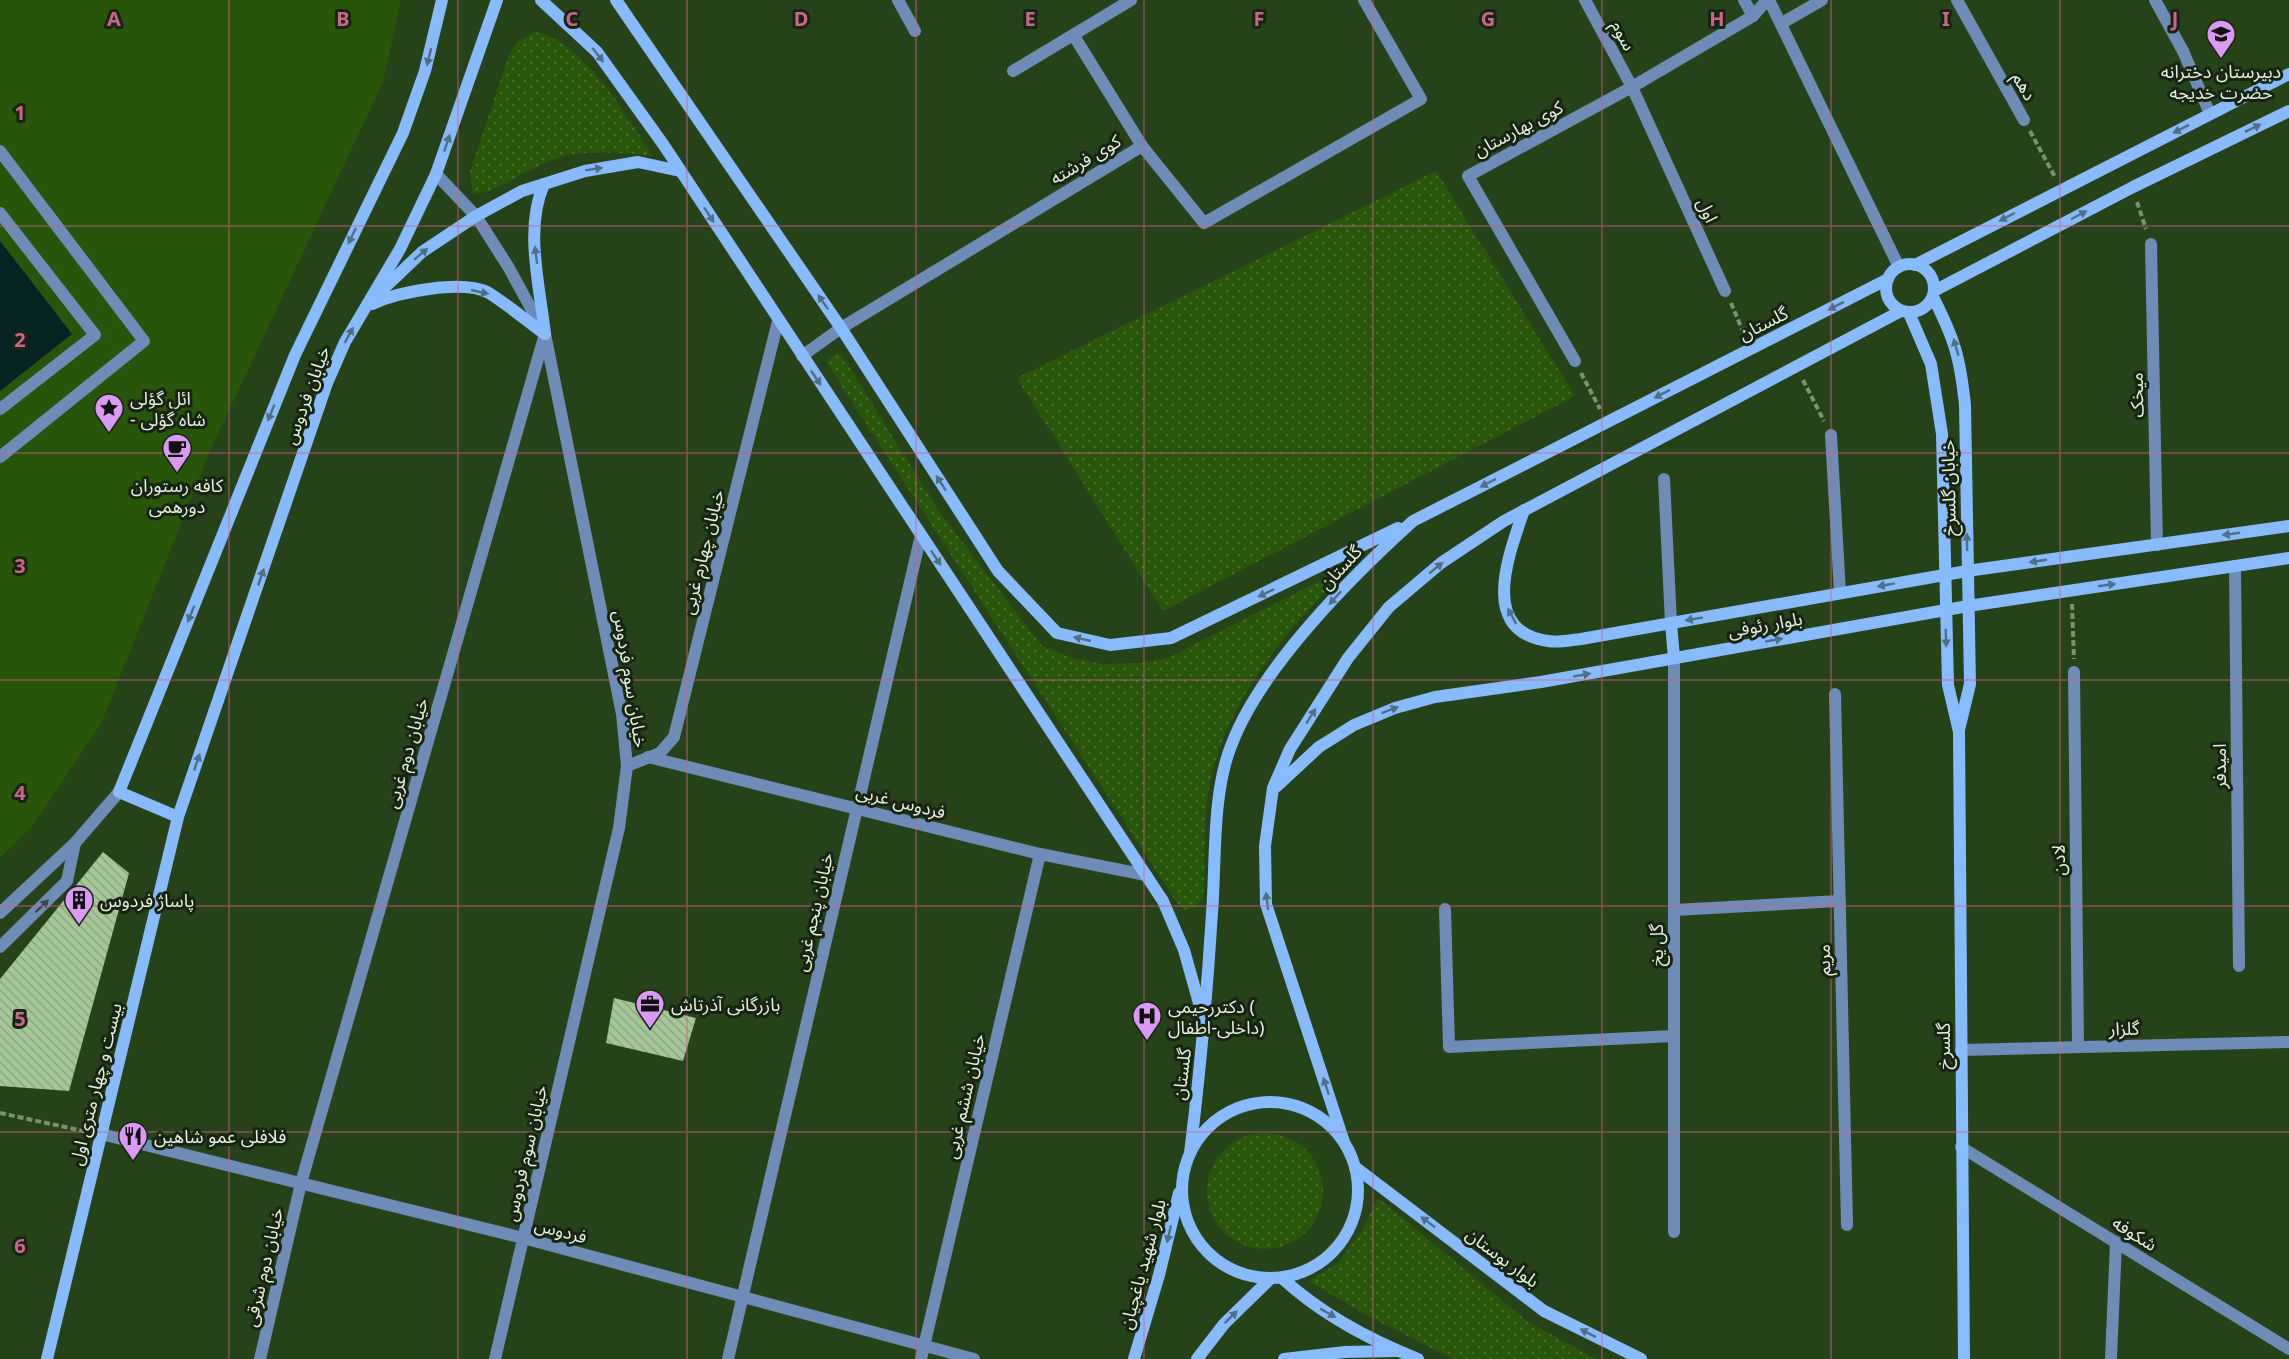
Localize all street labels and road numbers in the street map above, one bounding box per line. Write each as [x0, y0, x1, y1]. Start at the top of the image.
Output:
street label: سوم [1603, 16, 1642, 56]
street label: دهم [2006, 67, 2043, 105]
street label: کوی بهارستان [1469, 94, 1567, 162]
street label: کوی فرشته [1045, 128, 1125, 189]
street label: اول [1692, 194, 1724, 226]
street label: گلستان [1734, 300, 1792, 346]
street label: خیابان فردوس [277, 343, 335, 447]
street label: میخک [2124, 372, 2148, 418]
street label: خیابان گلسرخ [1935, 440, 1963, 536]
street label: خیابان چهارم غربی [675, 487, 732, 618]
street label: گلستان [1313, 539, 1367, 594]
street label: بلوار رئوفی [1726, 606, 1804, 642]
street label: خیابان سوم فردوس [605, 609, 654, 750]
street label: خیابان دوم غربی [379, 695, 436, 812]
street label: امیدفر [2207, 743, 2231, 790]
street label: فردوس غربی [854, 778, 948, 824]
street label: لادن [2046, 844, 2070, 876]
street label: خیابان پنجم غربی [788, 850, 840, 974]
street label: گل یخ [1644, 923, 1670, 966]
street label: مریم [1811, 944, 1837, 976]
street label: بیست و چهار متری اول [63, 1000, 127, 1168]
street label: گلزار [2108, 1016, 2140, 1040]
street label: گلسرخ [1931, 1022, 1957, 1069]
street label: خیابان ششم غربی [938, 1031, 992, 1161]
street label: گلستان [1166, 1046, 1196, 1101]
street label: خیابان سوم فردوس [498, 1083, 555, 1224]
street label: بلوار شهید یاغچیان [1113, 1196, 1171, 1332]
street label: خیابان دوم شرقی [238, 1205, 291, 1330]
street label: شکوفه [2108, 1210, 2162, 1256]
street label: فردوس [532, 1212, 590, 1248]
street label: بلوار بوستان [1461, 1222, 1545, 1292]

